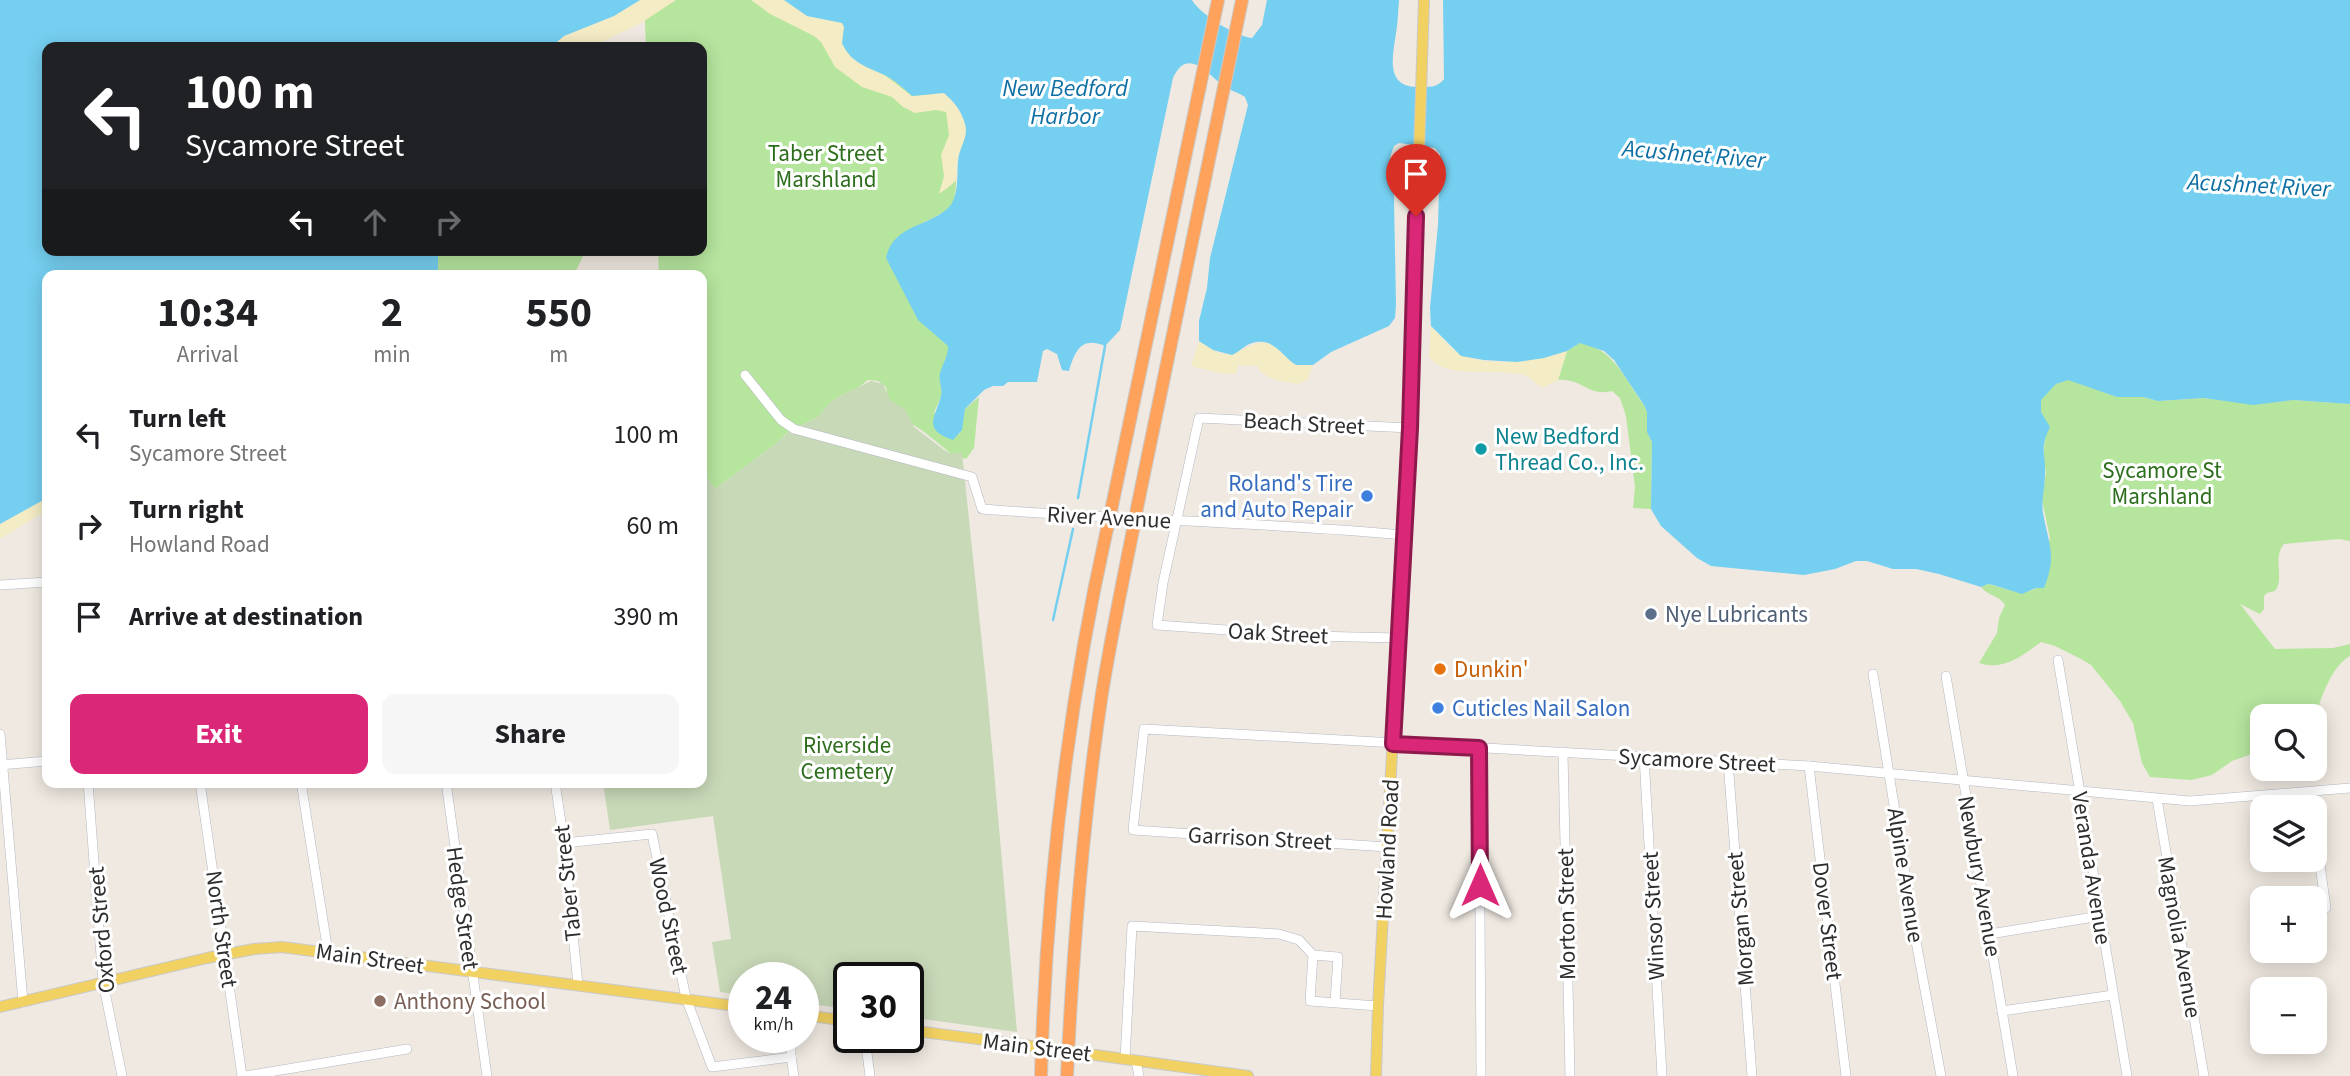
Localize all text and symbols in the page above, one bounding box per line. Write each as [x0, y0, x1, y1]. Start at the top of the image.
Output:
text: 100 m [185, 58, 314, 128]
icon: left [70, 70, 161, 161]
water label: New Bedford Harbor [1002, 71, 1129, 134]
text: Sycamore Street [185, 123, 404, 169]
water label: Acushnet River [1619, 131, 1769, 178]
park label: Taber Street Marshland [768, 137, 885, 196]
pin [1386, 144, 1446, 216]
icon: arrive [1397, 155, 1435, 193]
water label: Acushnet River [2185, 164, 2333, 207]
icon: left [283, 203, 321, 241]
icon: ahead [356, 203, 394, 241]
icon: right [429, 203, 467, 241]
text: 10:34 [157, 283, 258, 343]
text: 2 [381, 283, 403, 343]
text: 550 [525, 283, 592, 343]
text: Arrival [177, 338, 239, 371]
text: min [373, 338, 411, 371]
text: m [549, 338, 568, 371]
text: Turn left [129, 400, 226, 437]
street label: Beach Street [1242, 404, 1366, 443]
icon: left [70, 416, 108, 454]
text: 100 m [613, 416, 679, 453]
place label: New Bedford Thread Co., Inc. [1495, 420, 1644, 479]
text: Sycamore Street [129, 437, 287, 470]
marker: New Bedford Thread Co., Inc. [1473, 441, 1489, 457]
park label: Sycamore St Marshland [2102, 454, 2222, 513]
place label: Roland's Tire and Auto Repair [1200, 467, 1354, 526]
marker: Roland's Tire and Auto Repair [1359, 488, 1375, 504]
text: Turn right [129, 491, 244, 528]
street label: River Avenue [1046, 498, 1172, 537]
icon: right [70, 507, 108, 545]
text: 60 m [626, 507, 679, 544]
text: Howland Road [129, 528, 270, 561]
icon: arrive [70, 598, 108, 636]
text: Arrive at destination [129, 598, 363, 635]
text: 390 m [613, 598, 679, 635]
place label: Nye Lubricants [1665, 598, 1808, 631]
marker: Nye Lubricants [1643, 606, 1659, 622]
street label: Oak Street [1227, 614, 1329, 653]
place label: Dunkin' [1454, 653, 1529, 686]
marker: Dunkin' [1432, 661, 1448, 677]
place label: Cuticles Nail Salon [1452, 692, 1630, 725]
button: Exit [70, 694, 368, 774]
button: Share [382, 694, 679, 774]
marker: Cuticles Nail Salon [1430, 700, 1446, 716]
map controls [2250, 704, 2327, 1054]
button: search [2250, 704, 2327, 781]
park label: Riverside Cemetery [801, 729, 894, 788]
street label: Sycamore Street [1617, 740, 1777, 781]
street label: Howland Road [1367, 778, 1408, 920]
street label: Veranda Avenue [2063, 789, 2120, 947]
street label: Newbury Avenue [1949, 793, 2010, 959]
button: layers [2250, 795, 2327, 872]
street label: Alpine Avenue [1879, 805, 1932, 945]
street label: Garrison Street [1187, 818, 1333, 859]
street label: Taber Street [545, 823, 590, 943]
street label: Hedge Street [438, 844, 488, 972]
position arrow [1443, 848, 1517, 922]
street label: Morton Street [1549, 848, 1584, 980]
street label: Morgan Street [1718, 850, 1763, 987]
street label: Winsor Street [1634, 851, 1673, 981]
street label: Magnolia Avenue [2149, 854, 2210, 1020]
street label: Wood Street [640, 855, 697, 977]
street label: Dover Street [1804, 860, 1851, 982]
street label: Oxford Street [80, 865, 123, 995]
street label: North Street [197, 868, 246, 990]
button: + [2250, 886, 2327, 963]
street label: Main Street [314, 935, 426, 982]
speed limit sign: 30 [833, 962, 924, 1053]
text: 24 [755, 973, 792, 1023]
button: − [2250, 977, 2327, 1054]
place label: Anthony School [394, 985, 546, 1018]
marker: Anthony School [372, 993, 388, 1009]
text: km/h [754, 1012, 793, 1037]
street label: Main Street [981, 1024, 1093, 1071]

